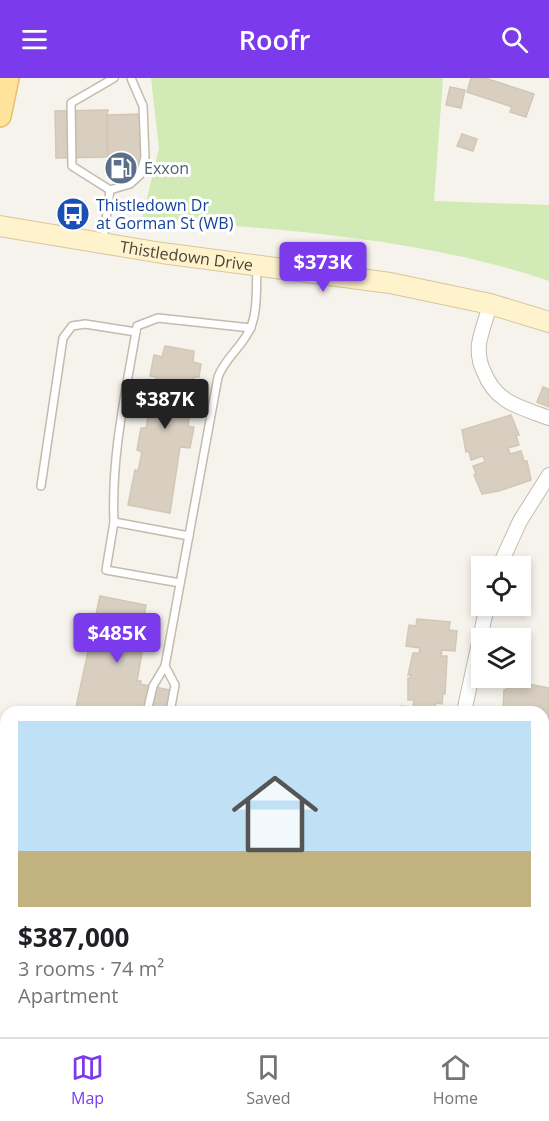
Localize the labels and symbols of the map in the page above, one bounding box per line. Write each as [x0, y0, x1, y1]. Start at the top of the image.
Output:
fuel station icon: Exxon [103, 150, 139, 186]
place label: Exxon [144, 157, 189, 179]
place label: Thistledown Dr at Gorman St (WB) [96, 194, 234, 234]
bus stop icon: Thistledown Dr at Gorman St (WB) [55, 196, 91, 232]
street label: Thistledown Drive [119, 235, 254, 276]
pin: $373K [281, 242, 365, 293]
pin: $387K [123, 379, 207, 430]
pin: $485K [75, 613, 159, 664]

